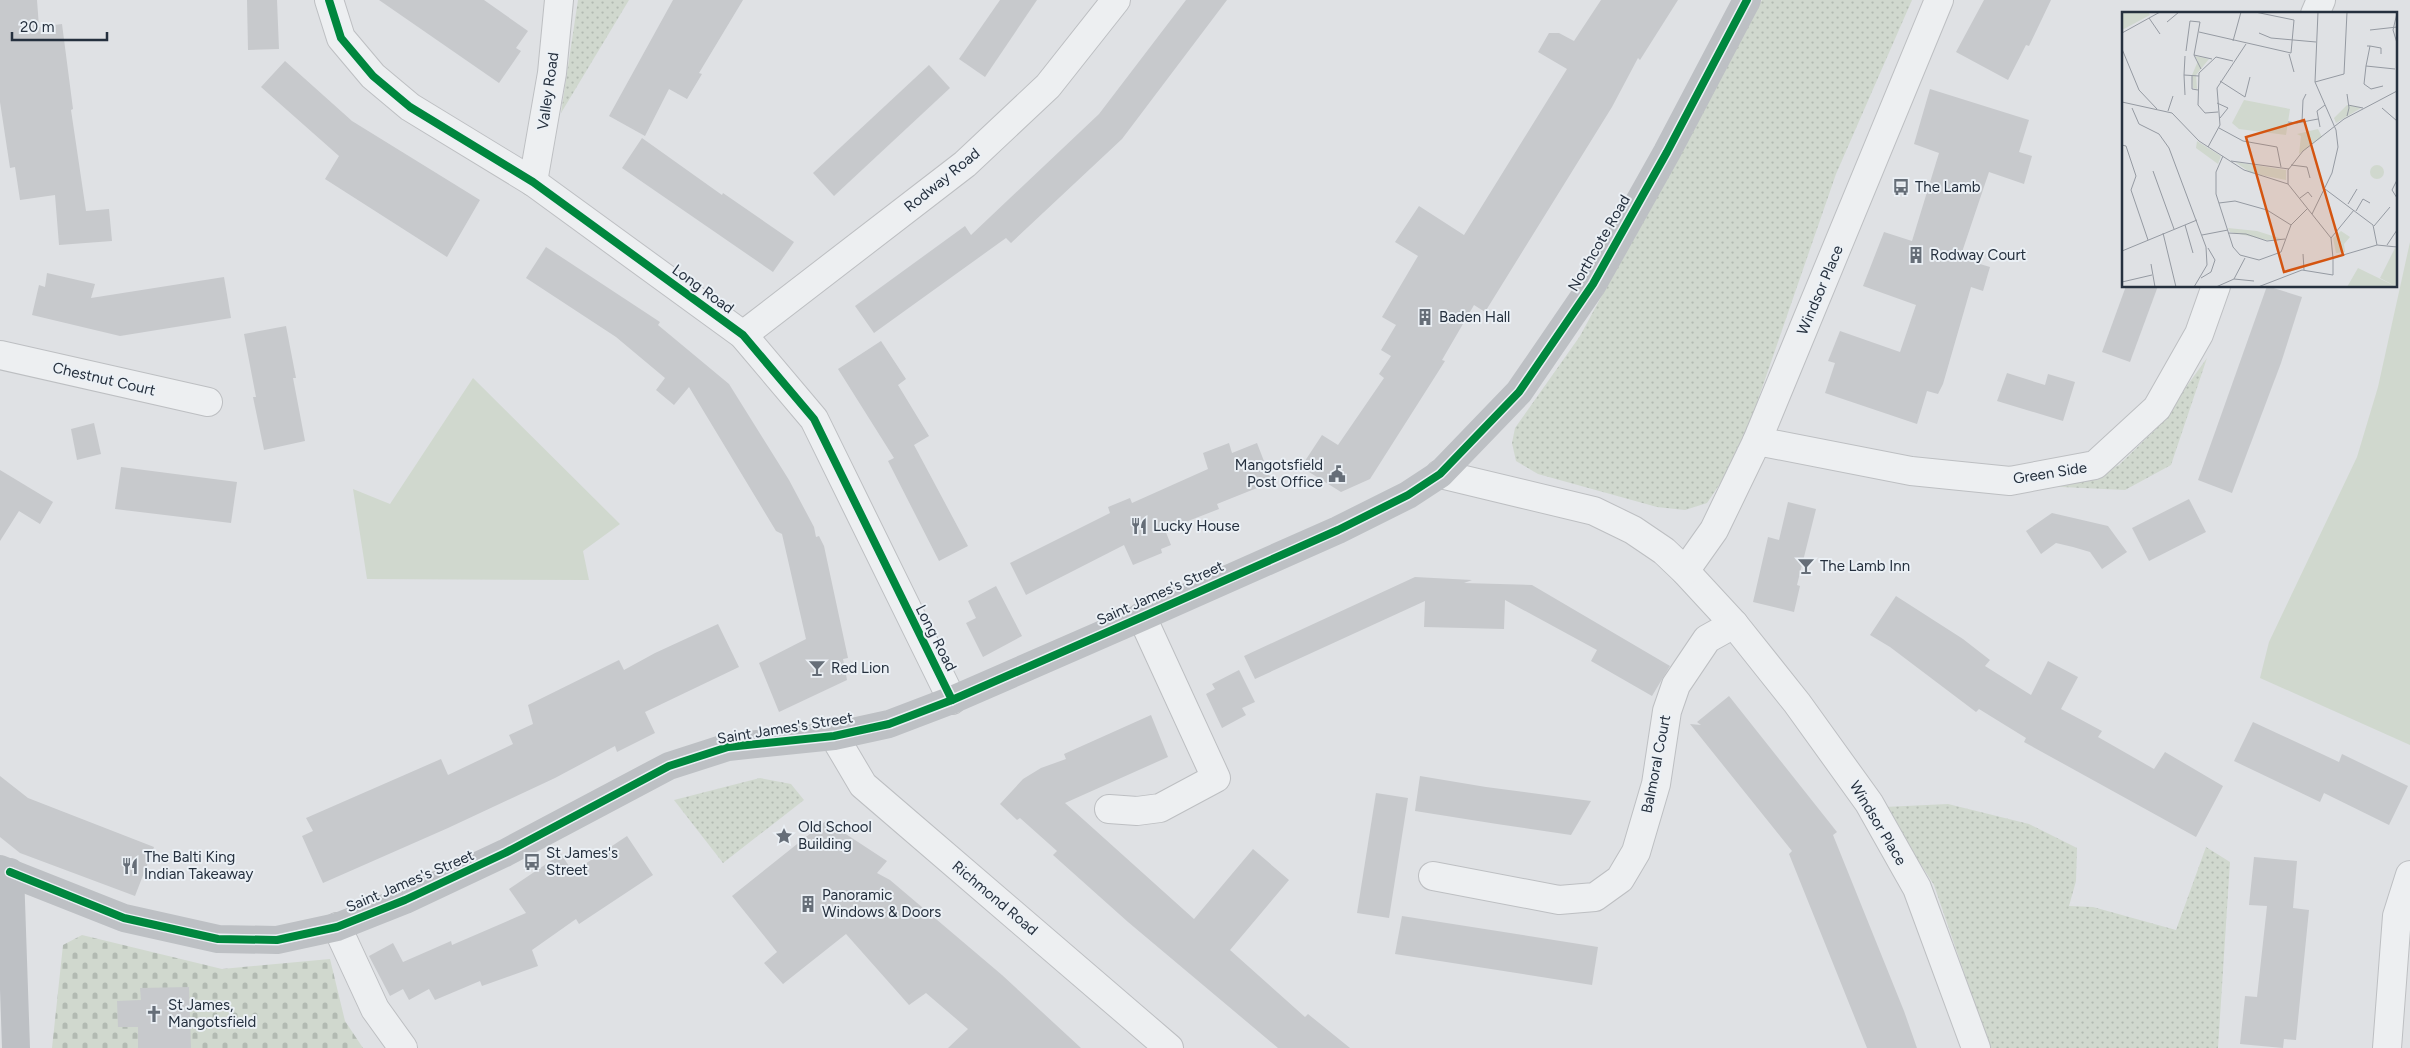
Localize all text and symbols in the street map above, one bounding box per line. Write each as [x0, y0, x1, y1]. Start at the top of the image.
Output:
scale bar [12, 10, 108, 42]
inset map [2122, 12, 2398, 288]
text: 20 m [20, 18, 54, 36]
street label: Valley Road [534, 51, 562, 131]
street label: Rodway Road [901, 144, 983, 216]
bus stop icon: The Lamb [1891, 177, 1911, 197]
place label: The Lamb [1915, 178, 1981, 196]
street label: Northcote Road [1564, 192, 1634, 294]
street label: Windsor Place [1793, 243, 1847, 337]
building icon: Rodway Court [1906, 245, 1926, 265]
place label: Rodway Court [1930, 246, 2027, 264]
street label: Long Road [669, 261, 737, 317]
building icon: Baden Hall [1415, 307, 1435, 327]
place label: Baden Hall [1439, 308, 1510, 326]
street label: Chestnut Court [51, 358, 157, 400]
place label: Mangotsfield Post Office [1235, 456, 1323, 491]
street label: Green Side [2012, 458, 2088, 488]
public building icon: Mangotsfield Post Office [1327, 464, 1347, 484]
restaurant icon: Lucky House [1129, 516, 1149, 536]
place label: Lucky House [1153, 517, 1240, 535]
bar icon: The Lamb Inn [1796, 556, 1816, 576]
street label: Saint James's Street [1094, 557, 1227, 629]
place label: The Lamb Inn [1820, 557, 1910, 575]
street label: Long Road [912, 602, 960, 674]
bar icon: Red Lion [807, 658, 827, 678]
place label: Red Lion [831, 659, 889, 677]
street label: Saint James's Street [716, 708, 854, 748]
street label: Balmoral Court [1638, 713, 1674, 815]
street label: Windsor Place [1846, 777, 1910, 869]
place label: Old School Building [798, 818, 872, 853]
place icon: Old School Building [774, 826, 794, 846]
place label: St James's Street [546, 844, 618, 879]
street label: Saint James's Street [343, 846, 477, 916]
place label: The Balti King Indian Takeaway [144, 848, 253, 883]
bus stop icon: St James's Street [522, 852, 542, 872]
restaurant icon: The Balti King Indian Takeaway [120, 856, 140, 876]
street label: Richmond Road [949, 857, 1041, 939]
place label: Panoramic Windows & Doors [822, 886, 941, 921]
building icon: Panoramic Windows & Doors [798, 894, 818, 914]
place label: St James, Mangotsfield [168, 996, 256, 1031]
church icon: St James, Mangotsfield [144, 1004, 164, 1024]

